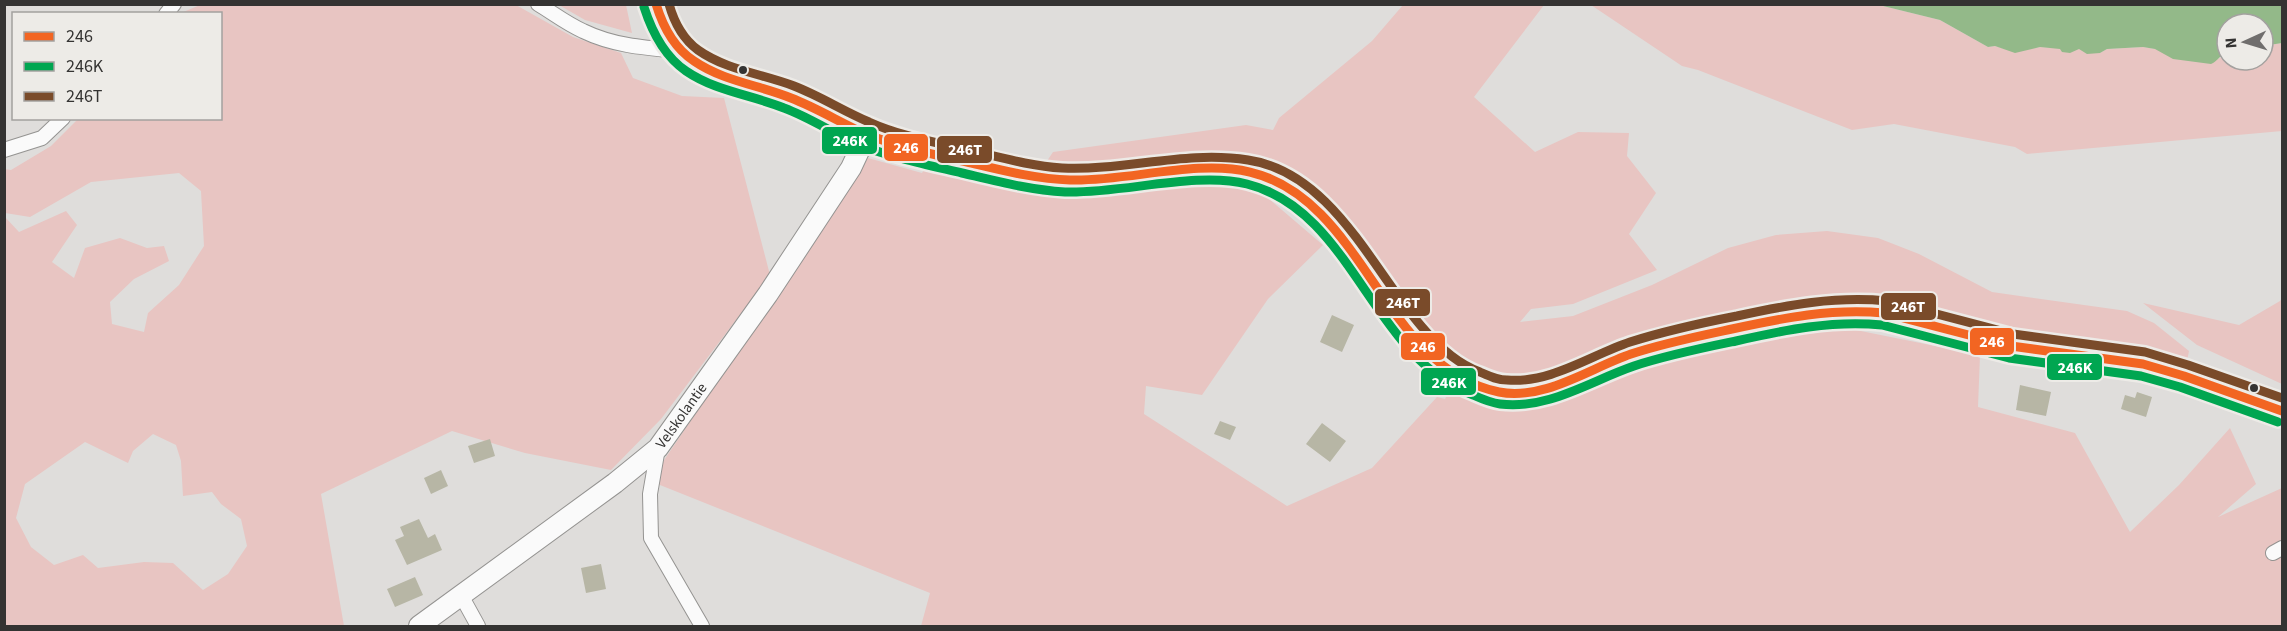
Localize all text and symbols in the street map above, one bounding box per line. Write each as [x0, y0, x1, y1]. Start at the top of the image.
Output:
legend [12, 12, 222, 120]
north arrow [2215, 12, 2275, 72]
text: 246 [66, 24, 93, 49]
text: N [2220, 37, 2242, 49]
text: 246K [66, 54, 104, 79]
unlabelled marker [737, 64, 749, 76]
text: 246T [66, 84, 103, 109]
line badge: 246K [821, 126, 878, 155]
text: 246K [832, 130, 868, 152]
line badge: 246 [883, 133, 929, 162]
line badge: 246T [936, 135, 993, 164]
text: 246 [893, 137, 919, 159]
text: 246T [948, 139, 982, 161]
line badge: 246T [1374, 288, 1431, 317]
text: 246T [1386, 292, 1420, 314]
line badge: 246T [1880, 292, 1937, 321]
text: 246T [1891, 296, 1925, 318]
line badge: 246 [1969, 327, 2015, 356]
text: 246 [1979, 331, 2005, 353]
line badge: 246 [1400, 332, 1446, 361]
text: 246 [1410, 336, 1436, 358]
line badge: 246K [2046, 353, 2103, 381]
text: 246K [2057, 357, 2093, 379]
line badge: 246K [1420, 367, 1477, 396]
text: 246K [1431, 372, 1467, 394]
street label: Velskolantie [651, 379, 712, 453]
unlabelled marker [2248, 382, 2260, 394]

